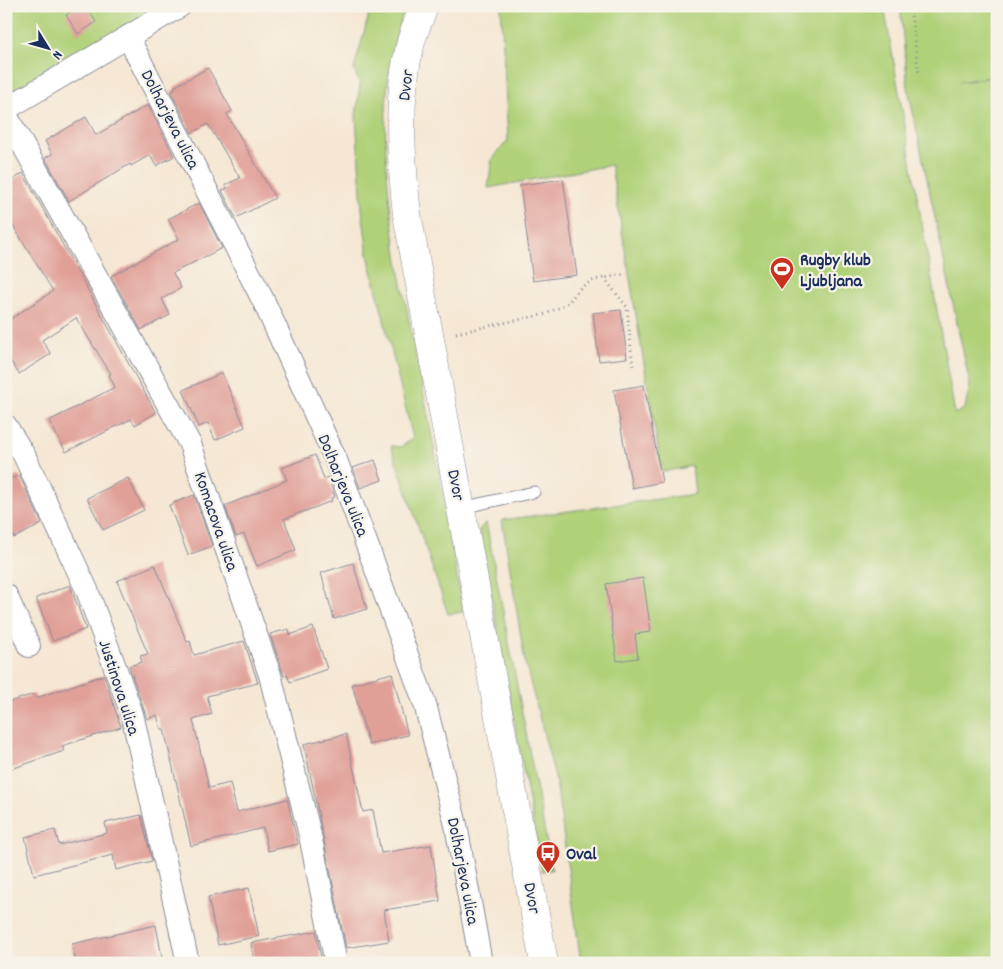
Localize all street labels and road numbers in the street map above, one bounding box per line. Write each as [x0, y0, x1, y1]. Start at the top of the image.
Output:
street label: Dolharjeva ulica [133, 66, 205, 175]
street label: Dvor [393, 68, 422, 102]
street label: Dolharjeva ulica [310, 431, 374, 542]
street label: Dvor [439, 468, 470, 504]
street label: Komacova ulica [186, 469, 243, 575]
street label: Justinova ulica [90, 637, 145, 739]
street label: Dolharjeva ulica [439, 816, 484, 928]
street label: Dvor [515, 881, 546, 916]

